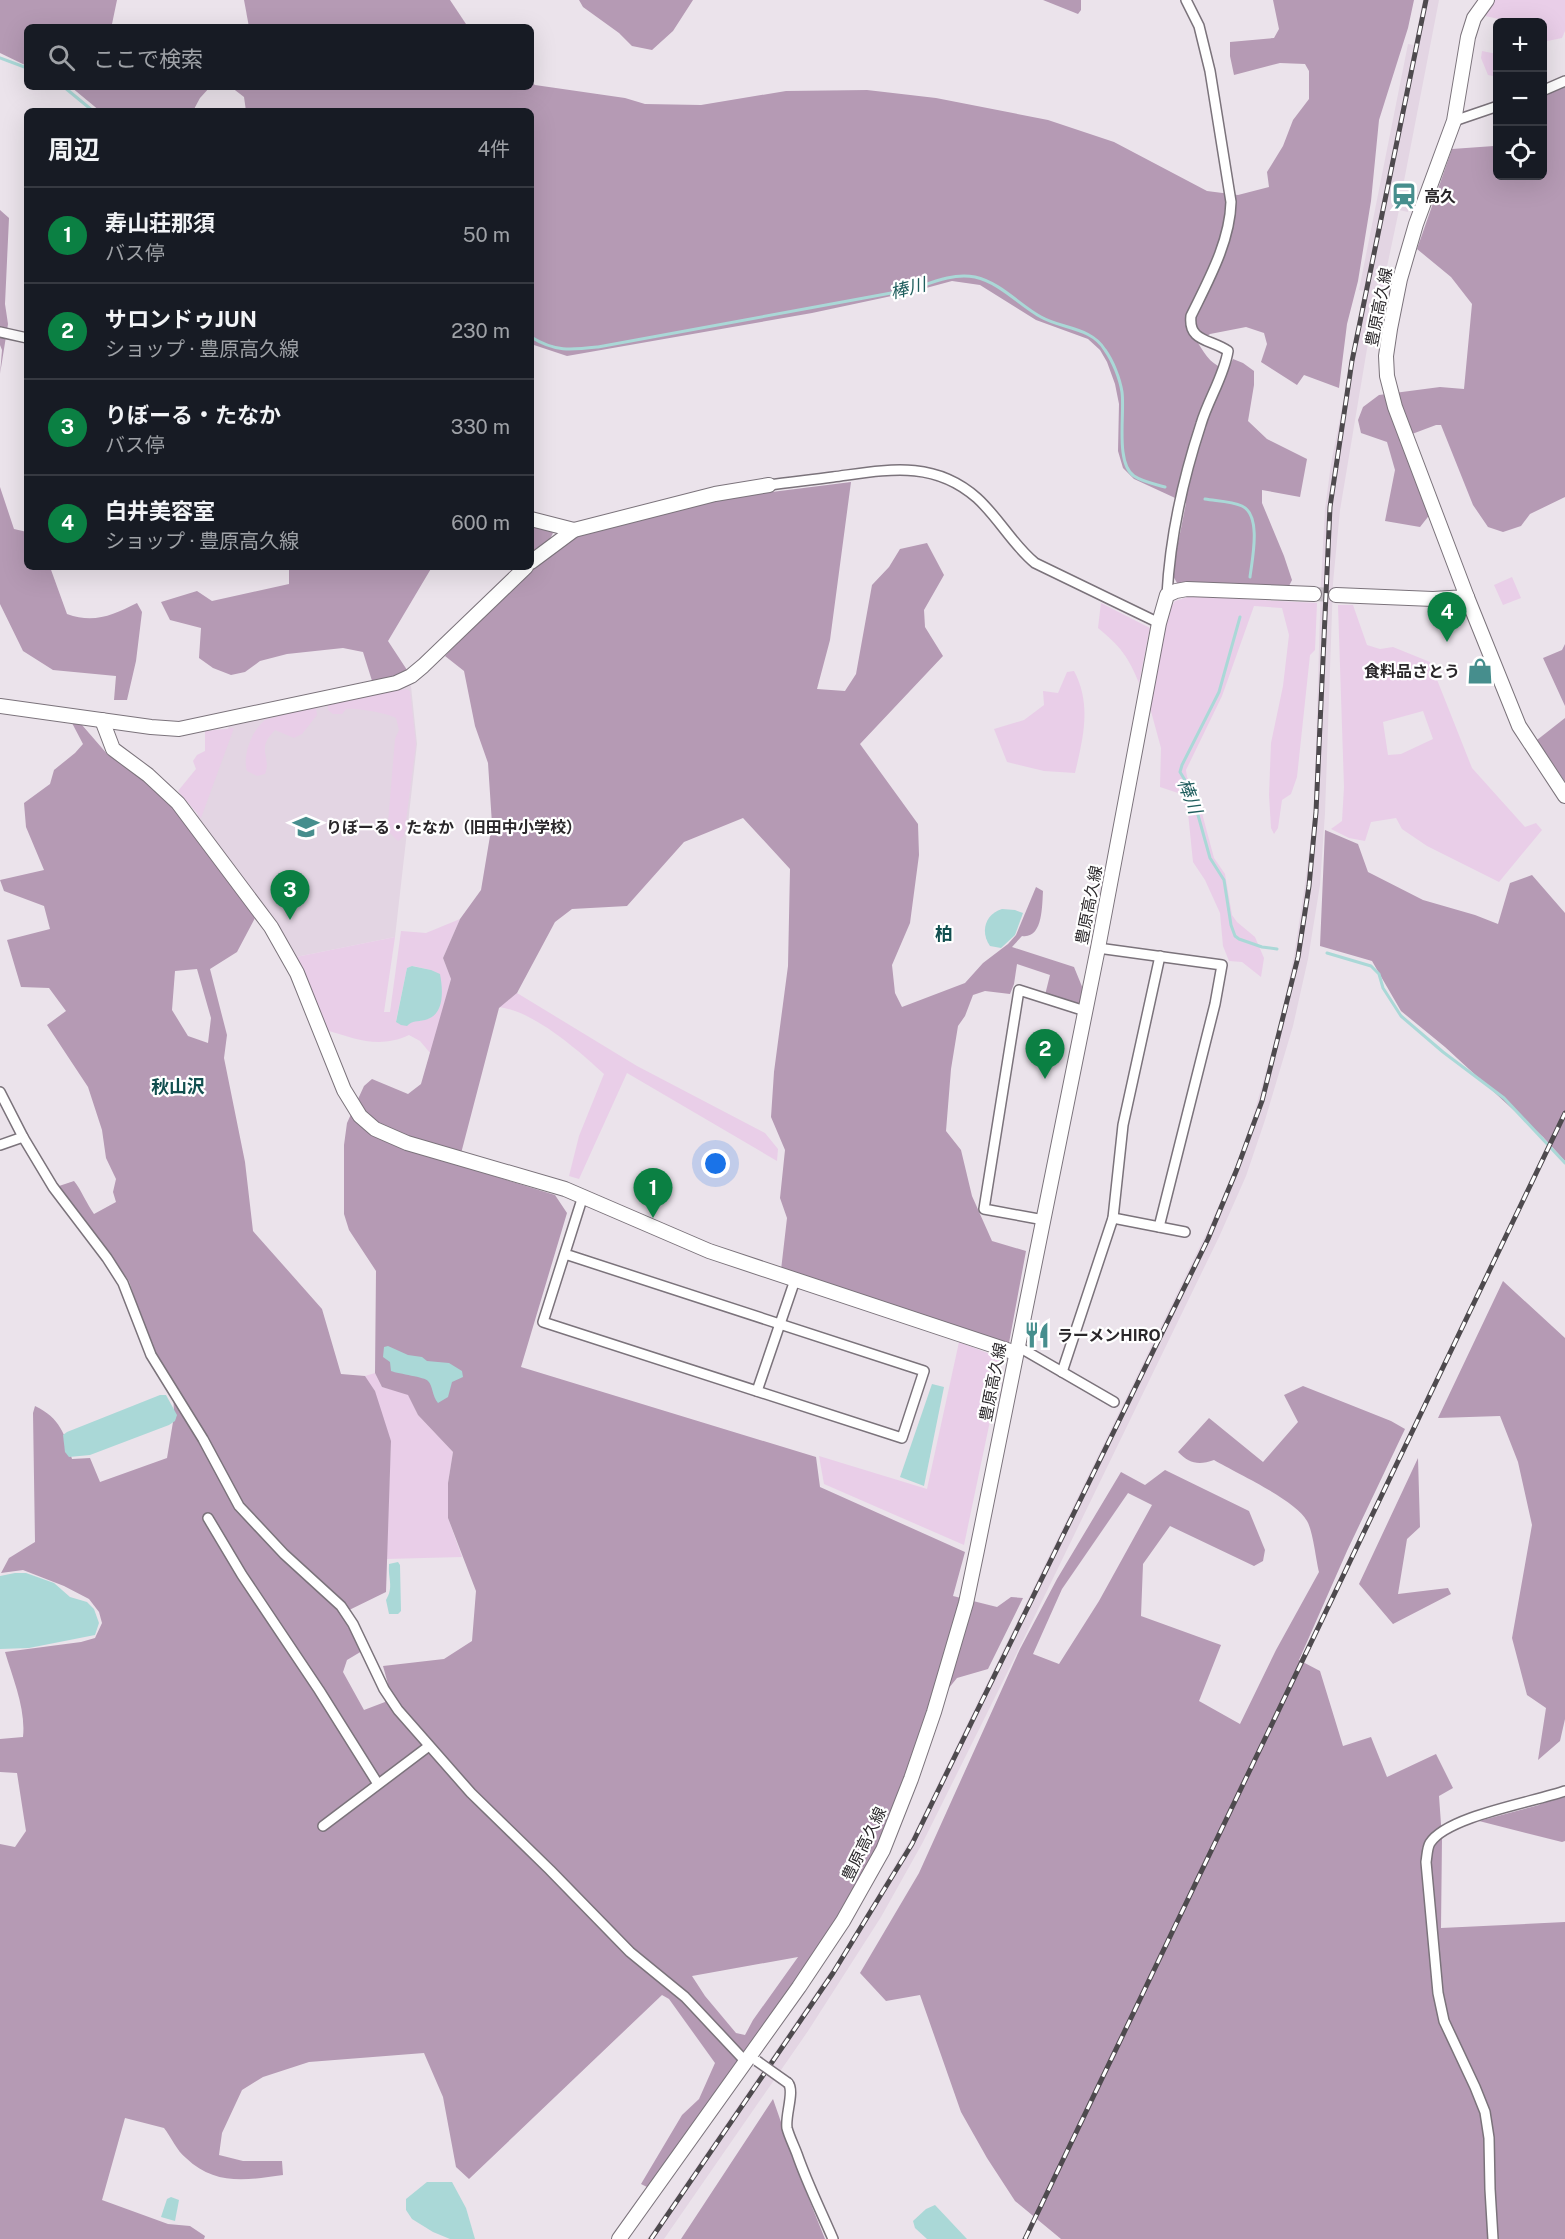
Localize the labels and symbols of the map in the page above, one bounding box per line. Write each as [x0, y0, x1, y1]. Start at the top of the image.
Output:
station icon: 高久 [1389, 181, 1419, 211]
place label: 高久 [1424, 187, 1456, 206]
street label: 豊原高久線 [1362, 266, 1396, 348]
water label: 棒川 [888, 273, 930, 303]
pin: 4 [1428, 592, 1466, 642]
shop icon: 食料品さとう [1465, 656, 1495, 686]
place label: 食料品さとう [1364, 662, 1460, 681]
water label: 棒川 [1174, 775, 1207, 818]
school or university icon: りぼーる・たなか（旧田中小学校） [291, 812, 321, 842]
place label: りぼーる・たなか（旧田中小学校） [326, 818, 582, 837]
street label: 豊原高久線 [1072, 864, 1106, 946]
pin: 3 [270, 870, 310, 920]
district label: 柏 [935, 923, 953, 944]
pin: 2 [1026, 1030, 1064, 1079]
district label: 秋山沢 [151, 1076, 205, 1097]
your location [701, 1149, 730, 1178]
pin: 1 [634, 1168, 672, 1218]
restaurant icon: ラーメンHIRO [1022, 1320, 1052, 1350]
place label: ラーメンHIRO [1057, 1326, 1161, 1345]
street label: 豊原高久線 [976, 1341, 1010, 1423]
street label: 豊原高久線 [838, 1804, 890, 1884]

